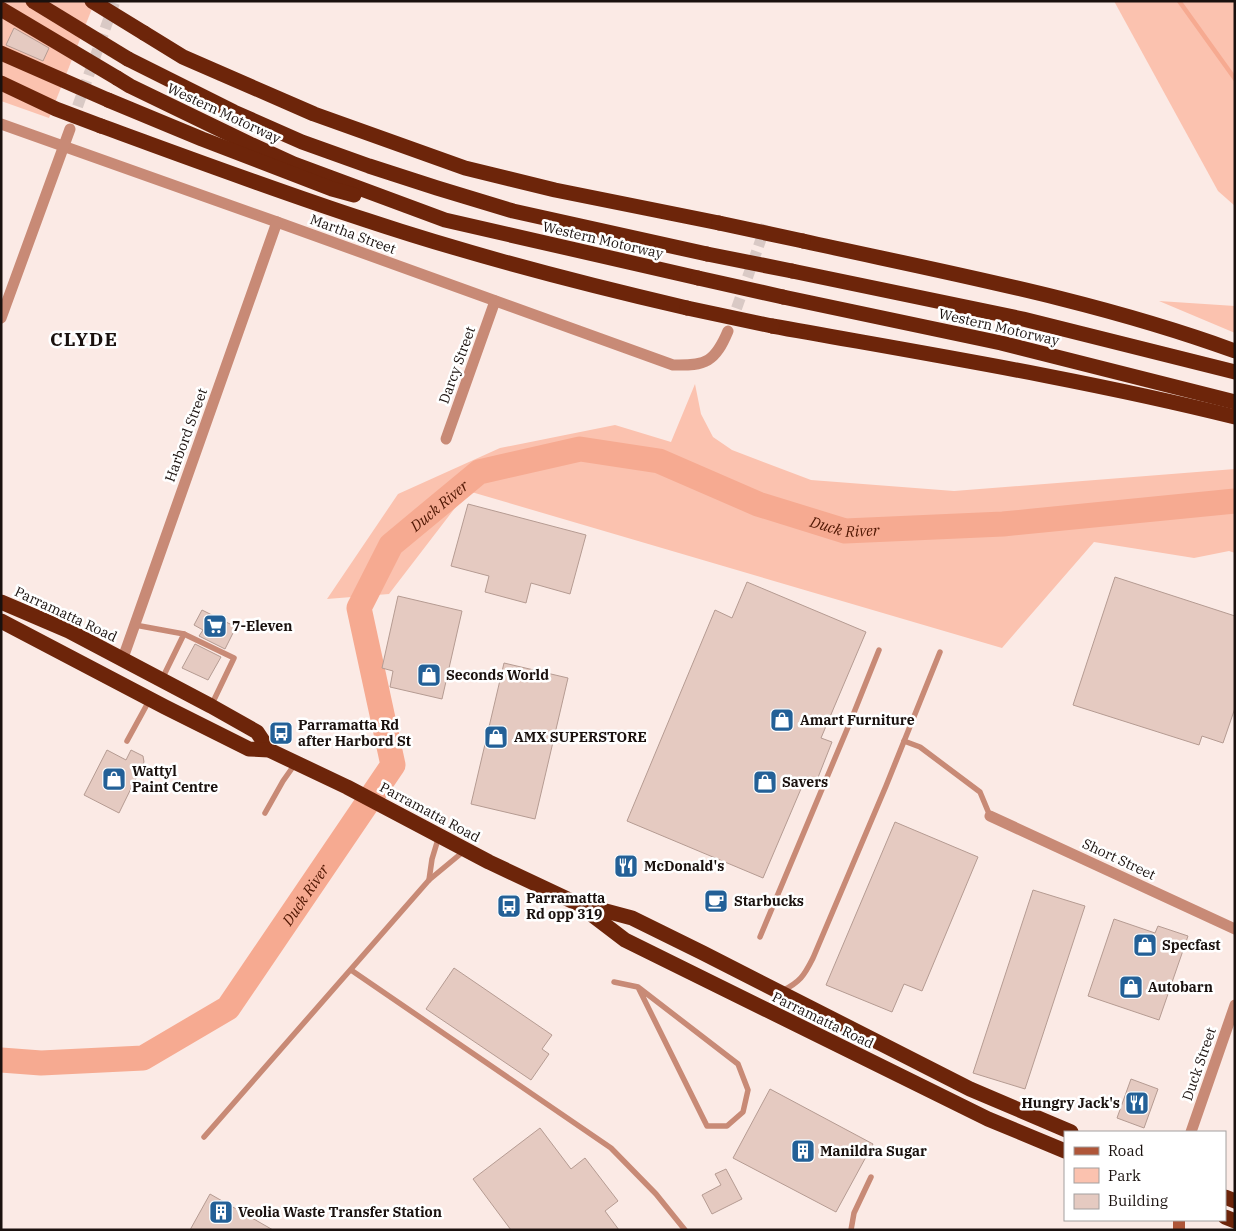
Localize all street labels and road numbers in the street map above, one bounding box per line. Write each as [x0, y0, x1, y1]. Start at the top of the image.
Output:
street label: Western Motorway [164, 79, 284, 147]
street label: Martha Street [308, 210, 398, 258]
street label: Western Motorway [541, 217, 666, 263]
street label: Western Motorway [937, 304, 1062, 350]
street label: Darcy Street [435, 324, 479, 406]
street label: Harbord Street [161, 386, 211, 484]
street label: Parramatta Road [12, 582, 121, 646]
street label: Parramatta Road [377, 778, 484, 846]
street label: Short Street [1080, 834, 1159, 884]
street label: Parramatta Road [769, 988, 877, 1053]
street label: Duck Street [1178, 1025, 1220, 1103]

